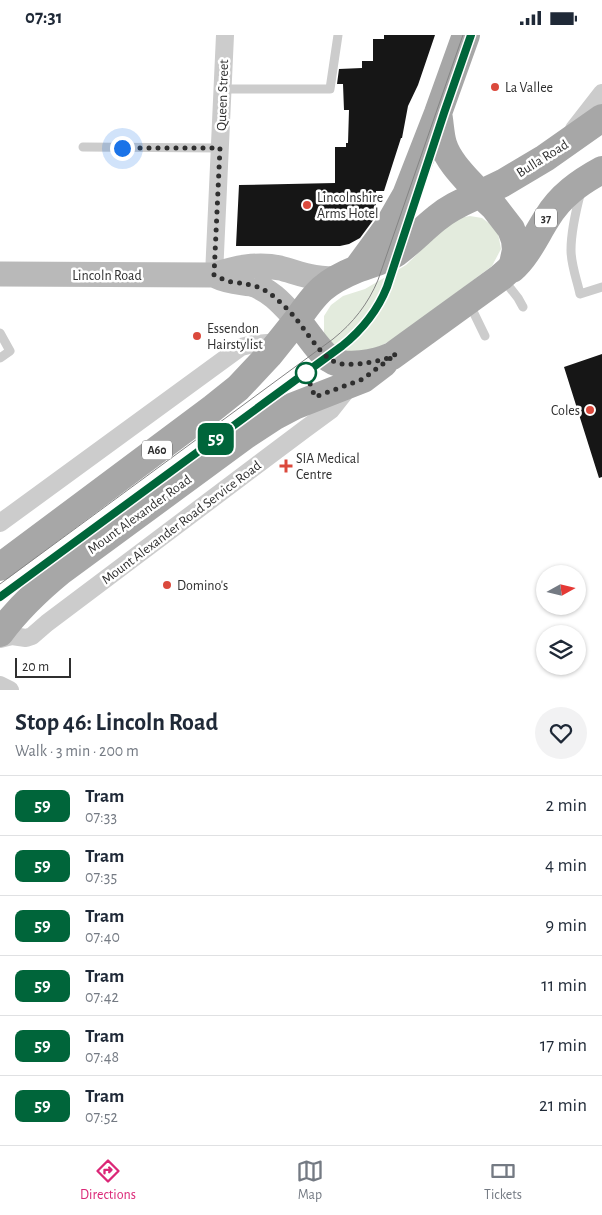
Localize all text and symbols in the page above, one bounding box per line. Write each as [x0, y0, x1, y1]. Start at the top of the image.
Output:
text: 07:31 [25, 8, 63, 27]
street label: Queen Street [215, 59, 231, 131]
marker: La Vallee [489, 81, 501, 93]
place label: La Vallee [505, 81, 553, 95]
your location [110, 136, 135, 161]
street label: Bulla Road [514, 137, 571, 180]
place label: Lincolnshire Arms Hotel [317, 191, 383, 221]
marker: Lincolnshire Arms Hotel [301, 199, 313, 211]
road number: 37 [535, 209, 557, 227]
street label: Lincoln Road [72, 269, 142, 283]
place label: Essendon Hairstylist [207, 322, 263, 352]
marker: Essendon Hairstylist [191, 330, 203, 342]
unlabelled marker [295, 362, 317, 384]
place label: Coles [551, 404, 580, 418]
marker: Coles [584, 404, 596, 416]
line badge: 59 [194, 423, 238, 455]
text: 59 [208, 430, 224, 448]
road number: A60 [142, 441, 172, 459]
place label: SIA Medical Centre [296, 452, 360, 482]
street label: Mount Alexander Road Service Road [99, 458, 264, 587]
marker: SIA Medical Centre [280, 460, 292, 472]
street label: Mount Alexander Road [85, 473, 194, 557]
north arrow [536, 565, 586, 615]
map controls [536, 565, 586, 675]
marker: Domino's [161, 579, 173, 591]
place label: Domino's [177, 579, 228, 593]
button: layers [536, 625, 586, 675]
scale bar [15, 655, 71, 678]
text: 20 m [22, 660, 49, 674]
button: heart [535, 707, 587, 759]
text: Stop 46: Lincoln Road [15, 711, 218, 735]
text: Walk · 3 min · 200 m [15, 743, 139, 759]
text: Tram [85, 787, 124, 806]
text: 2 min [546, 796, 587, 815]
text: 59 [34, 797, 51, 815]
text: 07:33 [85, 809, 117, 825]
text: Tram [85, 847, 124, 866]
text: 4 min [545, 856, 587, 875]
text: 59 [34, 857, 51, 875]
text: 07:35 [85, 869, 117, 885]
text: Tram [85, 907, 124, 926]
text: 9 min [545, 916, 587, 935]
text: 59 [34, 917, 51, 935]
text: 07:40 [85, 929, 120, 945]
text: Tram [85, 967, 124, 986]
text: 11 min [541, 976, 587, 995]
text: 59 [34, 977, 51, 995]
text: 07:42 [85, 989, 119, 1005]
text: Tram [85, 1027, 124, 1046]
text: 17 min [540, 1036, 587, 1055]
text: 59 [34, 1037, 51, 1055]
text: 07:48 [85, 1049, 119, 1065]
text: Tram [85, 1087, 124, 1106]
text: 21 min [539, 1096, 587, 1115]
text: 59 [34, 1097, 51, 1115]
text: 07:52 [85, 1109, 118, 1125]
tab: Directions [80, 1157, 136, 1204]
tab: Map [296, 1157, 324, 1204]
tab: Tickets [484, 1157, 522, 1204]

